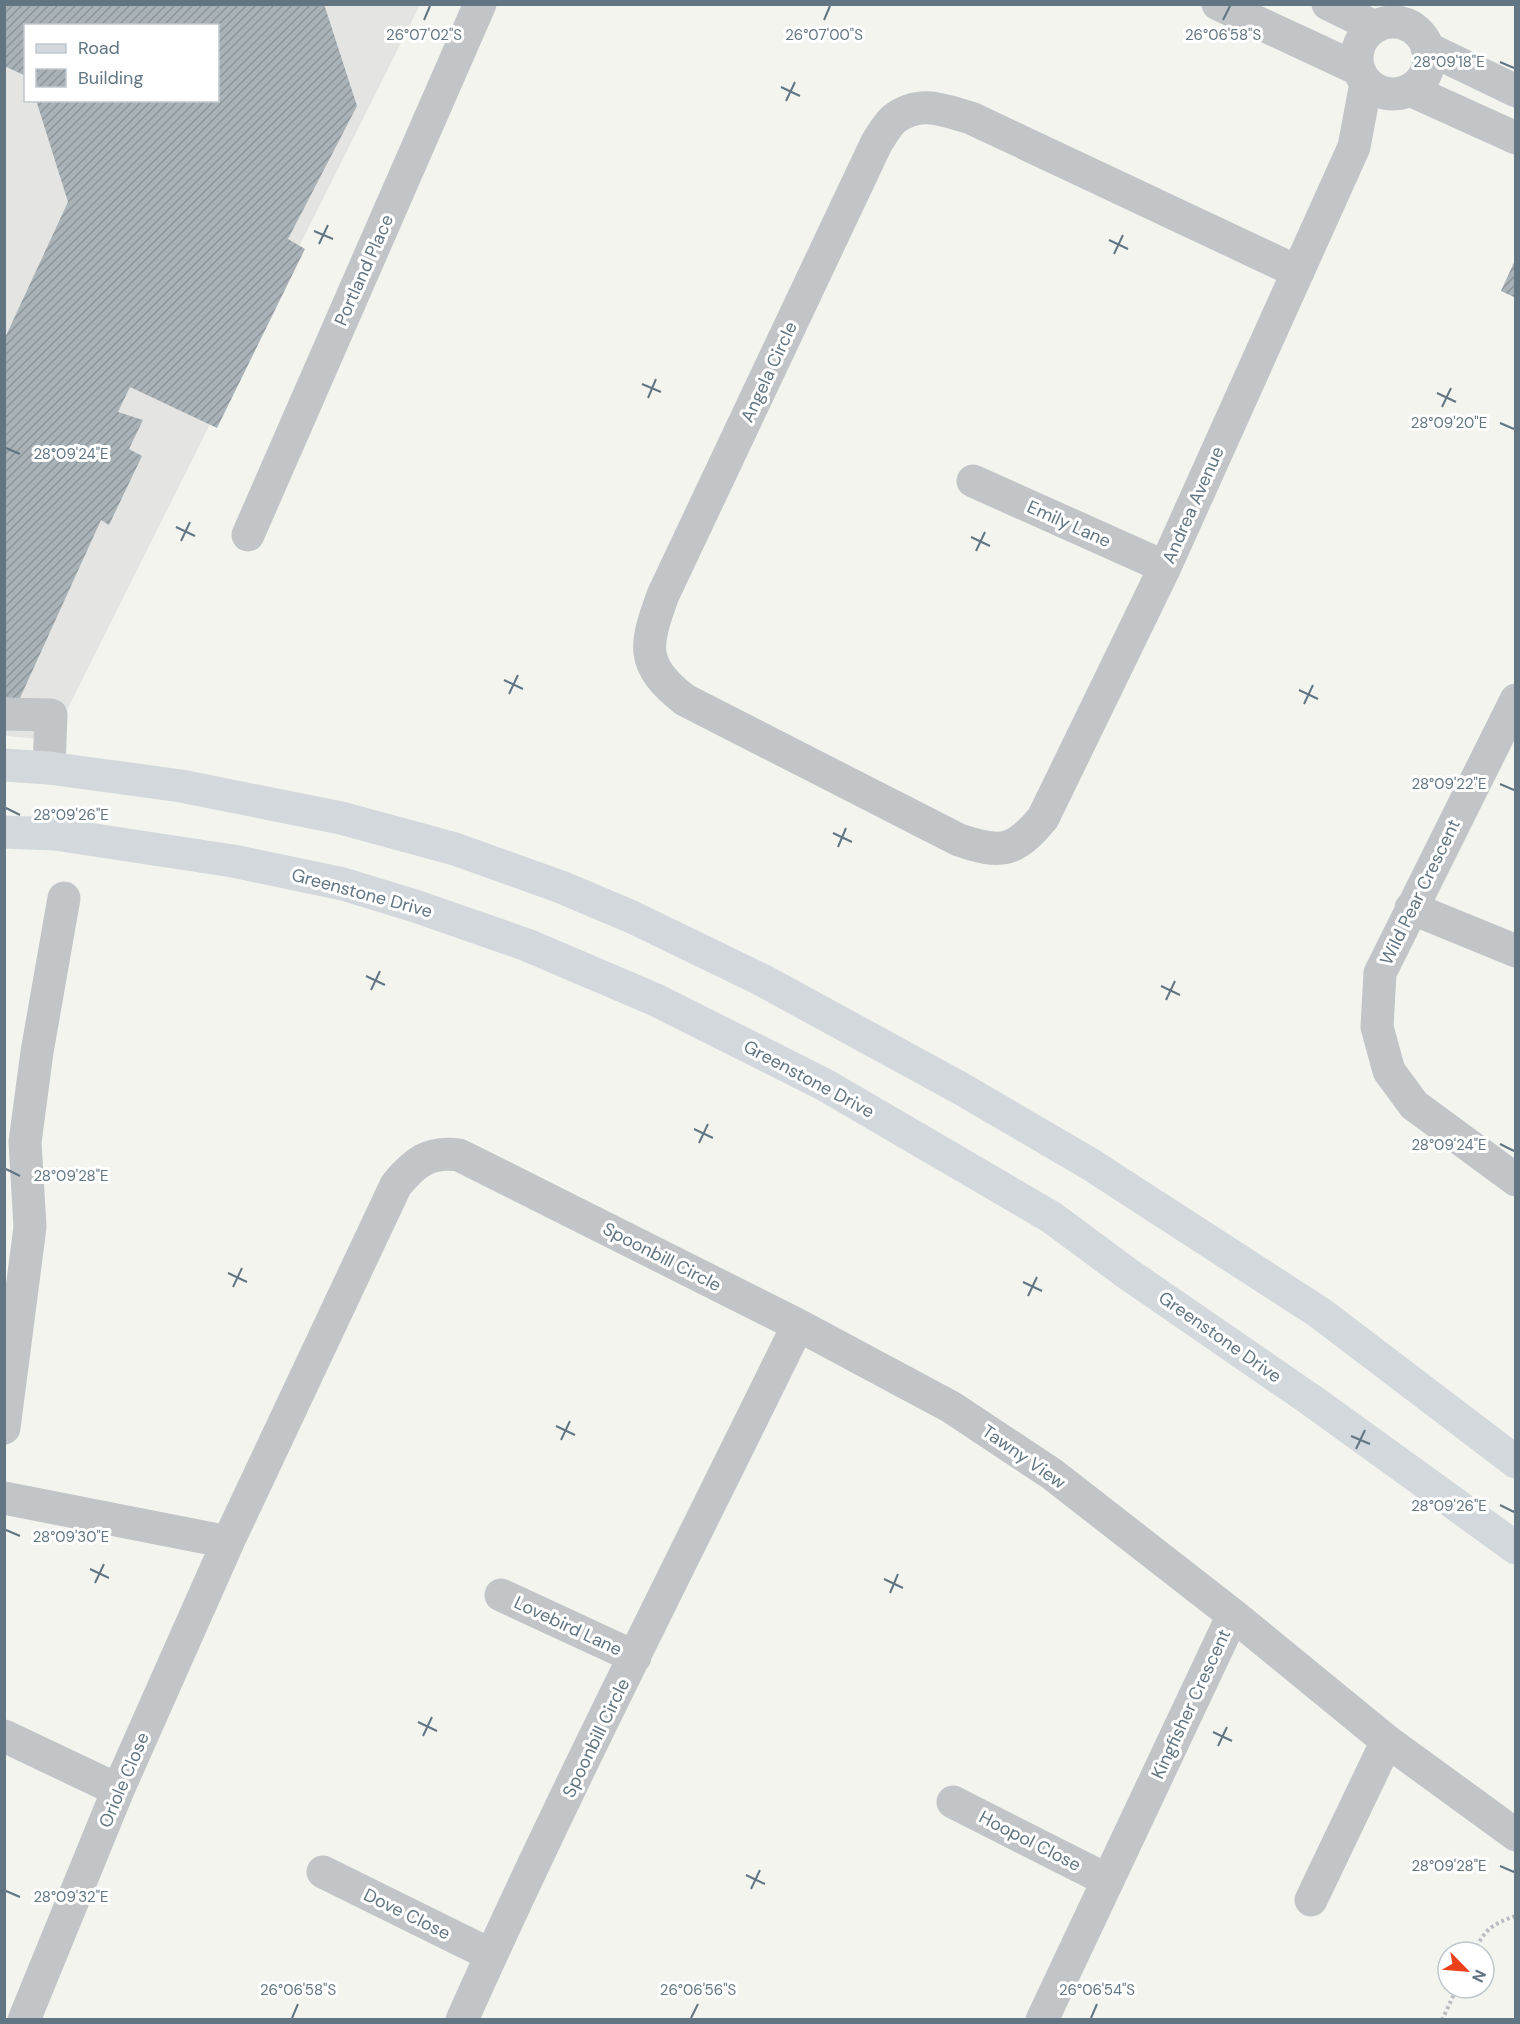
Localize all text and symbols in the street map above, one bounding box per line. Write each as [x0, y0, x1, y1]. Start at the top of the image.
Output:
legend [24, 24, 219, 102]
text: 26°07'02"S [386, 25, 462, 45]
text: 26°07'00"S [785, 25, 863, 45]
text: 26°06'58"S [1185, 25, 1261, 45]
text: Road [78, 36, 120, 60]
text: 28°09'18"E [1413, 52, 1485, 72]
text: Building [78, 66, 143, 90]
street label: Portland Place [329, 211, 399, 329]
street label: Angela Circle [735, 318, 803, 426]
text: 28°09'20"E [1411, 413, 1487, 433]
street label: Andrea Avenue [1156, 443, 1230, 567]
text: 28°09'24"E [33, 444, 109, 464]
street label: Emily Lane [1023, 495, 1115, 553]
text: 28°09'22"E [1412, 774, 1486, 794]
text: 28°09'26"E [33, 805, 109, 825]
street label: Wild Pear Crescent [1374, 815, 1466, 969]
street label: Greenstone Drive [289, 863, 435, 923]
street label: Greenstone Drive [739, 1034, 879, 1124]
text: 28°09'24"E [1411, 1135, 1487, 1155]
text: 28°09'28"E [33, 1166, 109, 1186]
street label: Spoonbill Circle [599, 1217, 725, 1297]
street label: Greenstone Drive [1154, 1286, 1286, 1388]
street label: Tawny View [977, 1419, 1071, 1495]
text: 28°09'26"E [1411, 1496, 1487, 1516]
text: 28°09'30"E [33, 1527, 109, 1547]
street label: Lovebird Lane [510, 1591, 626, 1661]
street label: Kingfisher Crescent [1146, 1625, 1236, 1783]
street label: Spoonbill Circle [557, 1674, 635, 1802]
street label: Oriole Close [93, 1729, 155, 1831]
street label: Hoopol Close [975, 1805, 1085, 1877]
text: 28°09'28"E [1411, 1856, 1487, 1876]
street label: Dove Close [360, 1883, 454, 1945]
text: 28°09'32"E [33, 1887, 109, 1907]
north arrow [1436, 1940, 1496, 2000]
text: N [1467, 1966, 1491, 1986]
text: 26°06'58"S [260, 1980, 336, 2000]
text: 26°06'56"S [660, 1980, 737, 2000]
text: 26°06'54"S [1059, 1980, 1135, 2000]

